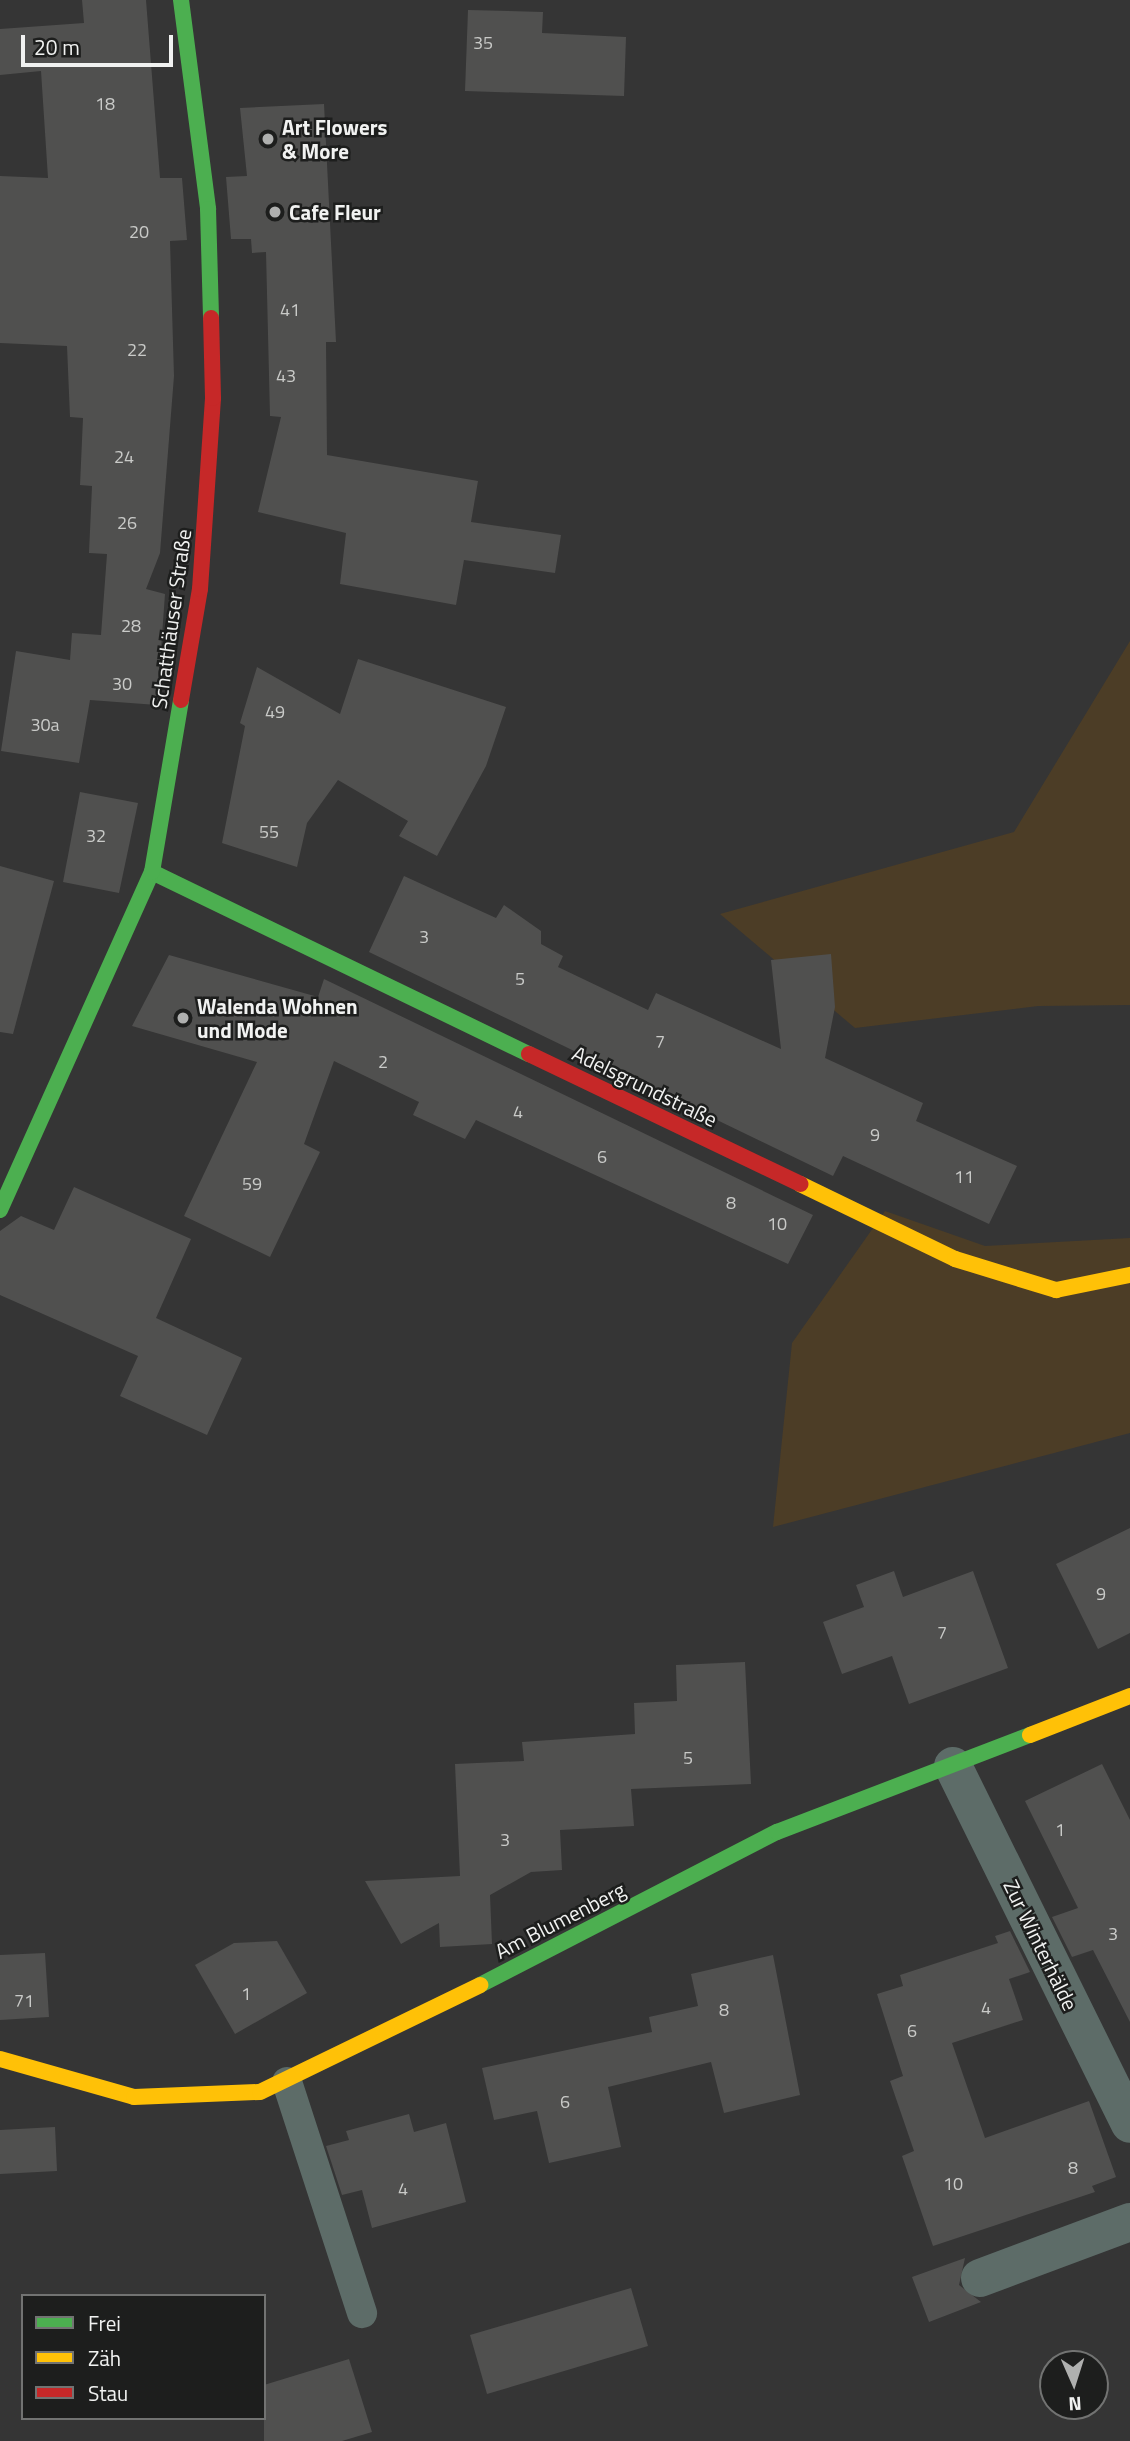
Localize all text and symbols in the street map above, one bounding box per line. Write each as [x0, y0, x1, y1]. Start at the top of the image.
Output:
scale bar [24, 21, 177, 65]
text: 20 m [34, 31, 80, 63]
house number: 35 [473, 32, 493, 54]
house number: 18 [95, 93, 115, 115]
place label: Art Flowers & More [282, 114, 387, 164]
marker: Art Flowers & More [260, 131, 276, 147]
place label: Cafe Fleur [289, 199, 381, 225]
marker: Cafe Fleur [267, 204, 283, 220]
house number: 20 [129, 221, 149, 243]
house number: 41 [280, 299, 300, 321]
house number: 22 [127, 339, 147, 361]
house number: 43 [276, 365, 296, 387]
house number: 24 [114, 446, 134, 468]
house number: 26 [117, 512, 137, 534]
street label: Schatthäuser Straße [146, 527, 196, 711]
house number: 28 [121, 615, 141, 637]
house number: 30 [112, 673, 132, 695]
house number: 49 [265, 701, 285, 723]
house number: 30a [30, 714, 60, 736]
house number: 55 [259, 821, 279, 843]
house number: 32 [86, 825, 106, 847]
house number: 3 [419, 926, 429, 948]
house number: 5 [515, 968, 525, 990]
place label: Walenda Wohnen und Mode [197, 993, 358, 1043]
marker: Walenda Wohnen und Mode [175, 1010, 191, 1026]
house number: 7 [655, 1031, 665, 1053]
street label: Adelsgrundstraße [569, 1040, 721, 1132]
house number: 2 [378, 1051, 388, 1073]
house number: 4 [513, 1101, 523, 1123]
house number: 9 [870, 1124, 880, 1146]
house number: 6 [597, 1146, 607, 1168]
house number: 11 [954, 1166, 974, 1188]
house number: 59 [242, 1173, 262, 1195]
house number: 8 [726, 1192, 736, 1214]
house number: 10 [767, 1213, 787, 1235]
house number: 9 [1096, 1583, 1106, 1605]
house number: 7 [937, 1622, 947, 1644]
house number: 5 [683, 1747, 693, 1769]
house number: 1 [1055, 1819, 1065, 1841]
house number: 3 [500, 1829, 510, 1851]
street label: Am Blumenberg [491, 1876, 629, 1964]
street label: Zur Winterhälde [999, 1876, 1083, 2014]
house number: 3 [1108, 1923, 1118, 1945]
house number: 1 [241, 1983, 251, 2005]
house number: 71 [14, 1990, 34, 2012]
house number: 4 [981, 1997, 991, 2019]
house number: 8 [719, 1999, 729, 2021]
house number: 6 [907, 2020, 917, 2042]
house number: 6 [560, 2091, 570, 2113]
house number: 8 [1068, 2157, 1078, 2179]
house number: 10 [943, 2173, 963, 2195]
house number: 4 [398, 2178, 408, 2200]
legend [21, 2294, 266, 2420]
text: Frei [88, 2307, 121, 2339]
text: Zäh [88, 2342, 121, 2374]
north arrow [1039, 2350, 1109, 2420]
text: Stau [88, 2377, 128, 2409]
text: N [1068, 2390, 1082, 2419]

